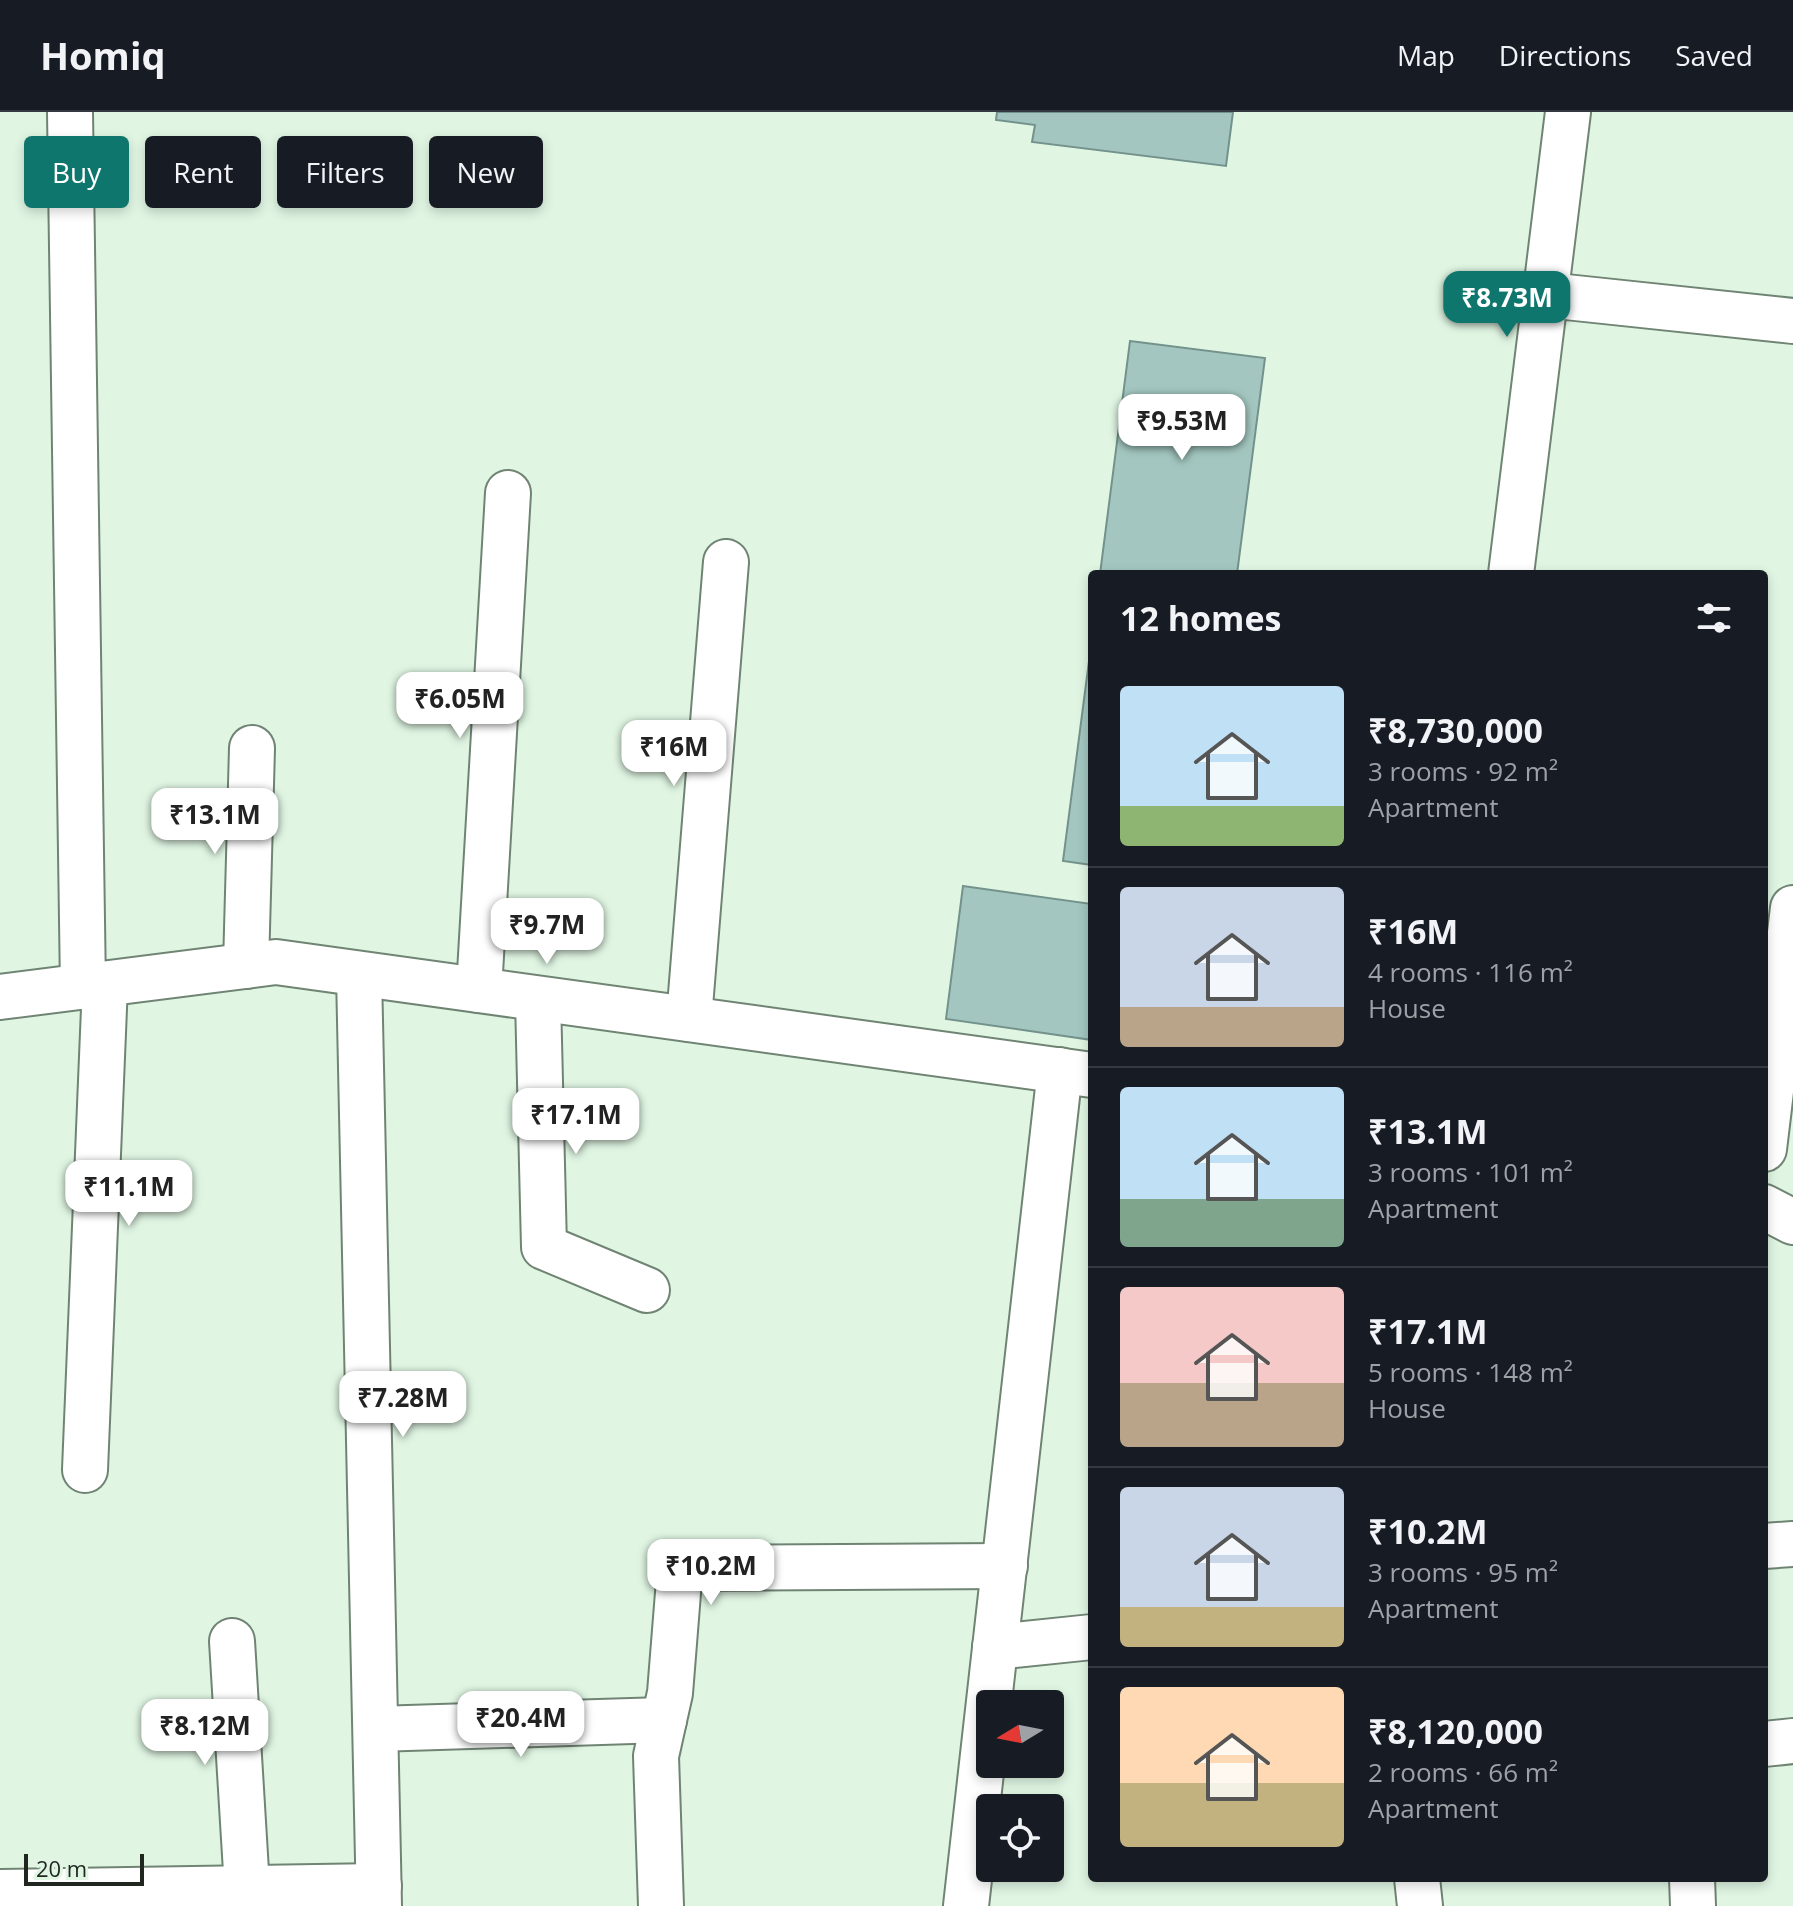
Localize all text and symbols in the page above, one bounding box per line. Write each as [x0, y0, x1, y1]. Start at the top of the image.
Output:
text: Homiq [40, 29, 166, 81]
text: Map [1397, 36, 1455, 74]
text: Directions [1499, 36, 1631, 74]
text: Saved [1675, 36, 1753, 74]
chip: Buy [24, 136, 129, 208]
chip: Rent [145, 136, 261, 208]
chip: Filters [277, 136, 413, 208]
chip: New [429, 136, 543, 208]
pin: ₹8.73M [1442, 271, 1572, 339]
text: ₹8.73M [1461, 279, 1553, 315]
pin: ₹9.53M [1117, 394, 1247, 462]
text: ₹9.53M [1136, 402, 1228, 438]
text: 12 homes [1120, 595, 1281, 641]
icon: filters [1692, 596, 1736, 640]
pin: ₹6.05M [395, 672, 525, 740]
text: ₹6.05M [414, 680, 506, 716]
text: ₹8,730,000 [1368, 707, 1543, 753]
icon: home [1184, 718, 1280, 814]
pin: ₹16M [627, 720, 721, 788]
text: ₹16M [639, 728, 709, 764]
text: 3 rooms · 92 m² [1368, 753, 1558, 789]
pin: ₹13.1M [150, 788, 280, 856]
text: Apartment [1368, 789, 1499, 825]
text: ₹13.1M [169, 796, 261, 832]
pin: ₹9.7M [491, 898, 603, 966]
text: ₹9.7M [509, 906, 585, 942]
text: ₹16M [1368, 908, 1458, 954]
icon: home [1184, 919, 1280, 1015]
text: 4 rooms · 116 m² [1368, 954, 1573, 990]
text: House [1368, 990, 1446, 1026]
pin: ₹17.1M [511, 1088, 641, 1156]
text: ₹17.1M [530, 1096, 622, 1132]
text: ₹13.1M [1368, 1108, 1488, 1154]
icon: home [1184, 1119, 1280, 1215]
text: 3 rooms · 101 m² [1368, 1154, 1573, 1190]
pin: ₹11.1M [64, 1160, 194, 1228]
text: ₹11.1M [83, 1168, 175, 1204]
text: Apartment [1368, 1190, 1499, 1226]
text: ₹17.1M [1368, 1308, 1488, 1354]
icon: home [1184, 1319, 1280, 1415]
text: 5 rooms · 148 m² [1368, 1354, 1573, 1390]
pin: ₹7.28M [338, 1371, 468, 1439]
text: ₹7.28M [357, 1379, 449, 1415]
text: House [1368, 1390, 1446, 1426]
text: ₹10.2M [1368, 1508, 1488, 1554]
icon: home [1184, 1519, 1280, 1615]
pin: ₹10.2M [646, 1539, 776, 1607]
text: ₹10.2M [665, 1547, 757, 1583]
text: 3 rooms · 95 m² [1368, 1554, 1558, 1590]
text: Apartment [1368, 1590, 1499, 1626]
north arrow [976, 1690, 1064, 1778]
map controls [976, 1690, 1064, 1882]
pin: ₹20.4M [456, 1691, 586, 1759]
pin: ₹8.12M [140, 1699, 270, 1767]
text: ₹20.4M [475, 1699, 567, 1735]
text: ₹8.12M [159, 1707, 251, 1743]
text: ₹8,120,000 [1368, 1708, 1543, 1754]
icon: home [1184, 1719, 1280, 1815]
text: 2 rooms · 66 m² [1368, 1754, 1558, 1790]
text: Apartment [1368, 1790, 1499, 1826]
button: locate [976, 1794, 1064, 1882]
scale bar [24, 1850, 144, 1886]
text: 20 m [36, 1853, 87, 1883]

